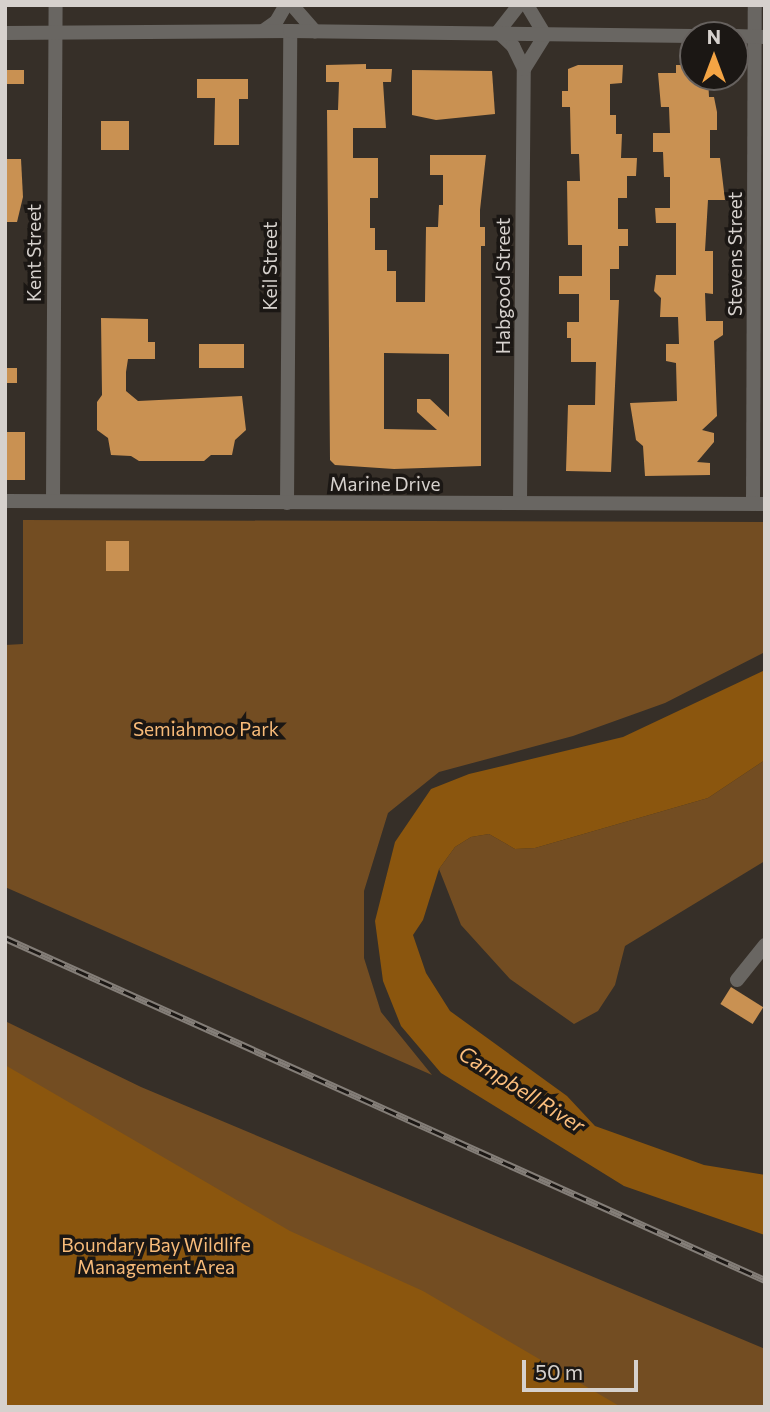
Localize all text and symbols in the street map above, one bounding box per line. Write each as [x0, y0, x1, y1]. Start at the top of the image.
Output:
north arrow [679, 21, 749, 91]
text: N [707, 25, 721, 48]
street label: Stevens Street [724, 192, 746, 316]
street label: Kent Street [23, 204, 45, 302]
street label: Habgood Street [492, 218, 514, 354]
street label: Keil Street [259, 221, 281, 311]
street label: Marine Drive [330, 473, 440, 495]
park label: Semiahmoo Park [133, 718, 279, 740]
water label: Campbell River [454, 1040, 590, 1138]
park label: Boundary Bay Wildlife Management Area [61, 1234, 251, 1278]
scale bar [525, 1346, 640, 1390]
text: 50 m [535, 1359, 583, 1384]

